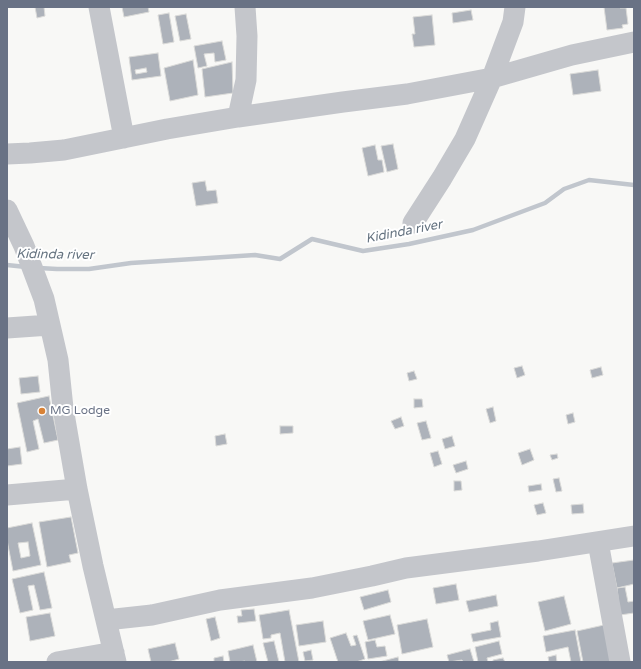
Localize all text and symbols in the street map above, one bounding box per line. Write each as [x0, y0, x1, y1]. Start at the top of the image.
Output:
water label: Kidinda river [364, 217, 444, 247]
water label: Kidinda river [16, 247, 94, 263]
place label: MG Lodge [50, 404, 110, 418]
marker: MG Lodge [37, 406, 47, 416]

